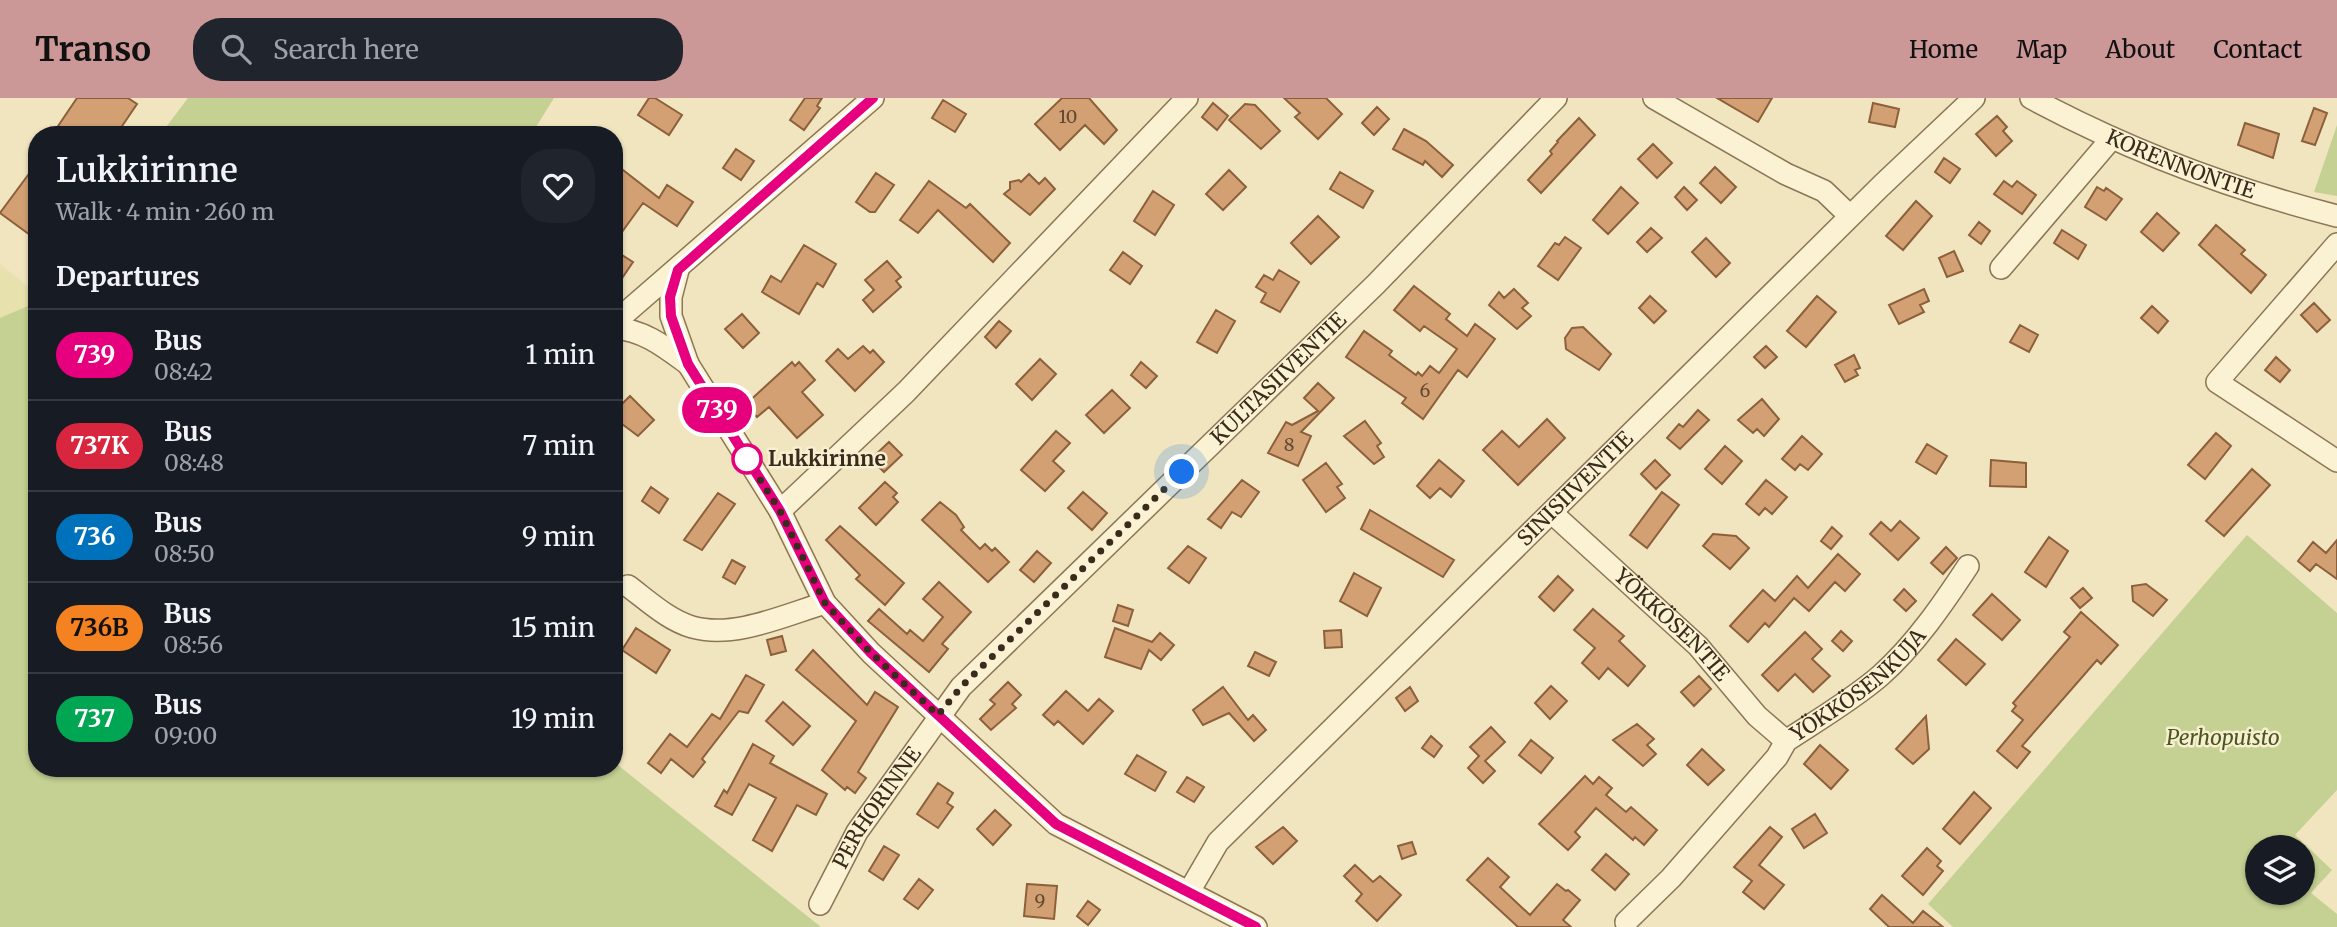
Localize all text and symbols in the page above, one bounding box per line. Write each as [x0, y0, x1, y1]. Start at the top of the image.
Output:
search box [193, 18, 683, 81]
text: Transo [35, 29, 151, 70]
icon: search [217, 30, 255, 68]
text: Search here [273, 33, 419, 66]
text: Home [1909, 34, 1978, 65]
text: Map [2016, 34, 2067, 65]
text: About [2105, 34, 2175, 65]
text: Contact [2213, 34, 2302, 65]
house number: 10 [1059, 105, 1077, 128]
street label: KORENNONTIE [2102, 123, 2259, 205]
button: heart [521, 149, 595, 223]
text: Lukkirinne [56, 150, 238, 191]
text: Walk · 4 min · 260 m [56, 197, 274, 226]
text: Departures [56, 260, 200, 293]
street label: KULTASIIVENTIE [1205, 306, 1352, 450]
text: Bus [154, 324, 202, 357]
text: 1 min [526, 338, 595, 371]
text: 739 [74, 339, 115, 370]
text: 08:42 [154, 357, 213, 386]
house number: 6 [1420, 379, 1431, 402]
line badge: 739 [677, 387, 757, 433]
text: 739 [696, 394, 738, 425]
text: Bus [164, 415, 212, 448]
street label: SINISIIVENTIE [1511, 425, 1639, 551]
text: 7 min [523, 429, 595, 462]
text: 737K [70, 430, 129, 461]
house number: 8 [1284, 433, 1294, 456]
marker: Lukkirinne [732, 444, 762, 474]
place label: Lukkirinne [768, 445, 886, 472]
text: 08:48 [164, 448, 224, 477]
your location [1164, 454, 1199, 489]
text: Bus [154, 506, 202, 539]
text: 9 min [522, 520, 595, 553]
text: 736 [73, 521, 116, 552]
text: 08:50 [154, 539, 215, 568]
street label: YÖKKÖSENTIE [1608, 562, 1736, 687]
text: Bus [164, 597, 212, 630]
text: 15 min [511, 611, 595, 644]
text: 736B [70, 612, 129, 643]
street label: YÖKKÖSENKUJA [1785, 622, 1932, 748]
text: 08:56 [164, 630, 223, 659]
text: Bus [154, 688, 202, 721]
text: 19 min [511, 702, 595, 735]
text: 737 [74, 703, 115, 734]
text: 09:00 [154, 721, 217, 750]
park label: Perhopuisto [2166, 724, 2280, 751]
street label: PERHORINNE [826, 741, 927, 873]
map controls [2245, 835, 2315, 905]
button: layers [2245, 835, 2315, 905]
house number: 9 [1035, 889, 1045, 912]

